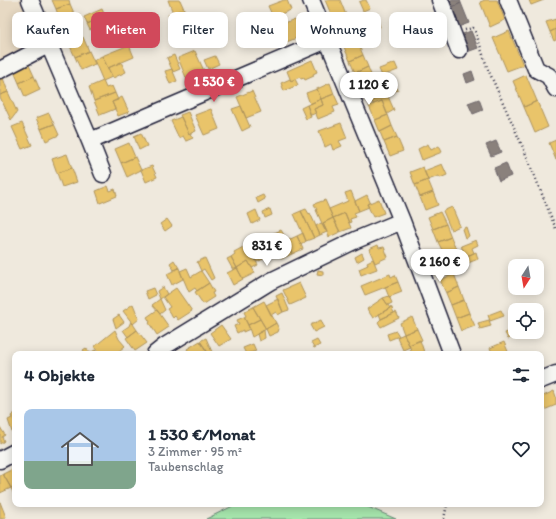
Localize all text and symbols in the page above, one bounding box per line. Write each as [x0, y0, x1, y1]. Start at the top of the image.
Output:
chip: Kaufen [12, 12, 83, 48]
chip: Mieten [91, 12, 160, 48]
chip: Filter [168, 12, 228, 48]
chip: Neu [236, 12, 288, 48]
chip: Wohnung [296, 12, 381, 48]
chip: Haus [389, 12, 447, 48]
pin: 1 530 € [177, 69, 251, 103]
pin: 1 120 € [332, 72, 406, 106]
text: 1 530 € [193, 74, 235, 89]
text: 1 120 € [349, 77, 389, 92]
pin: 831 € [239, 233, 295, 267]
text: 831 € [252, 238, 282, 253]
pin: 2 160 € [403, 249, 477, 283]
text: 2 160 € [419, 254, 461, 269]
north arrow [508, 259, 544, 295]
map controls [508, 259, 544, 339]
button: locate [508, 303, 544, 339]
icon: filters [510, 364, 532, 386]
text: 4 Objekte [24, 365, 95, 385]
text: 1 530 €/Monat [148, 424, 255, 444]
icon: home [56, 425, 104, 473]
icon: heart [510, 438, 532, 460]
text: 3 Zimmer · 95 m² [148, 444, 242, 459]
text: Taubenschlag [148, 459, 224, 474]

